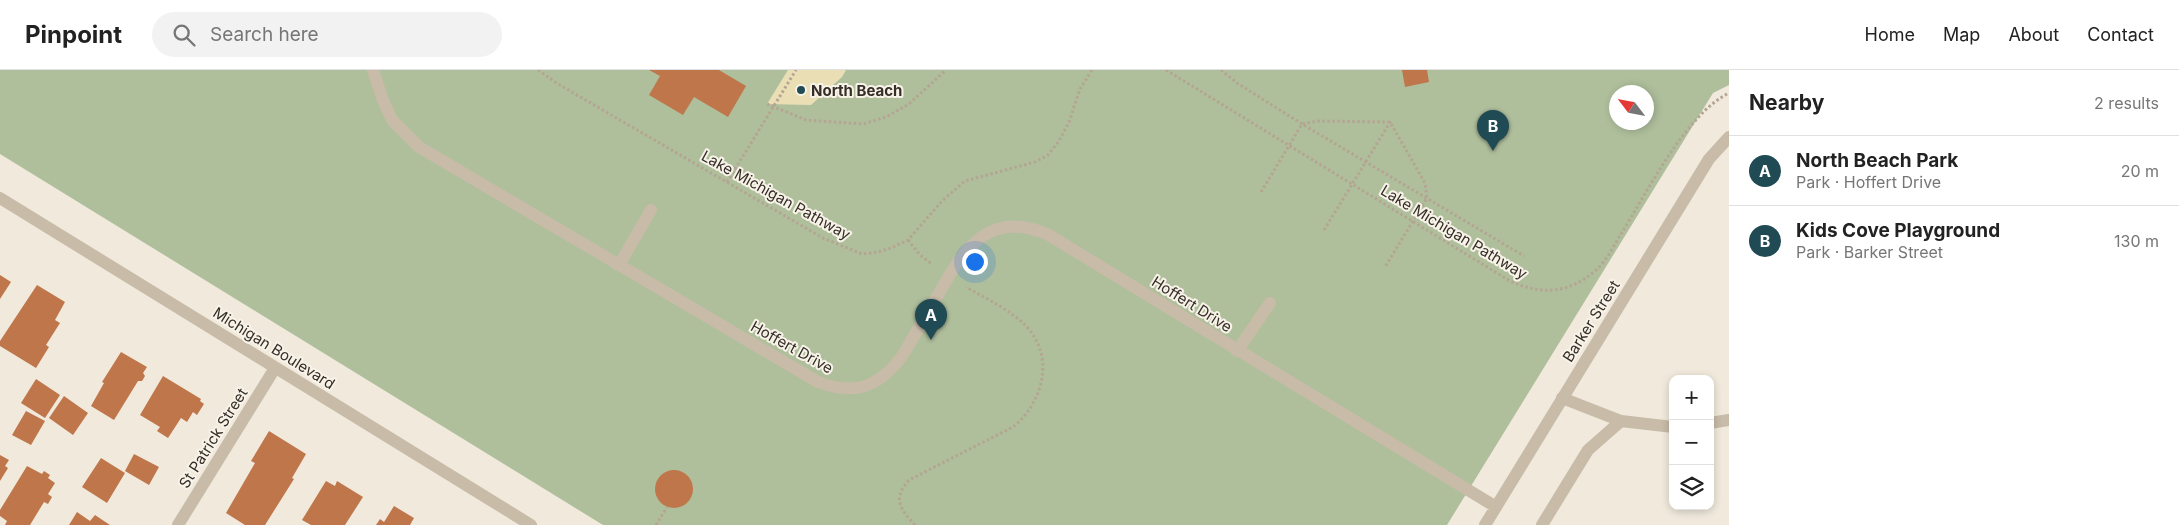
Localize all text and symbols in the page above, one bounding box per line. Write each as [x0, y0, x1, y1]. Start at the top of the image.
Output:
search box [152, 12, 502, 57]
text: Pinpoint [25, 20, 122, 49]
icon: search [170, 21, 198, 49]
text: Search here [210, 23, 319, 46]
text: Home [1865, 24, 1915, 45]
text: Map [1943, 24, 1980, 45]
text: About [2008, 24, 2059, 45]
text: Contact [2087, 24, 2154, 45]
place label: North Beach [811, 81, 902, 100]
marker: North Beach [795, 84, 807, 96]
north arrow [1609, 85, 1654, 130]
text: Nearby [1749, 90, 1824, 115]
text: 2 results [2094, 93, 2159, 113]
pin: B [1477, 110, 1509, 151]
street label: Lake Michigan Pathway [698, 146, 854, 244]
text: North Beach Park [1796, 149, 1958, 172]
text: A [1759, 161, 1771, 181]
text: 20 m [2121, 161, 2159, 181]
text: Park · Hoffert Drive [1796, 172, 1941, 192]
street label: Lake Michigan Pathway [1377, 181, 1531, 284]
text: Kids Cove Playground [1796, 219, 2000, 242]
text: B [1760, 231, 1770, 251]
text: 130 m [2114, 231, 2159, 251]
text: Park · Barker Street [1796, 242, 1943, 262]
your location [962, 249, 988, 275]
street label: Hoffert Drive [1148, 272, 1236, 336]
street label: Barker Street [1558, 276, 1624, 365]
pin: A [915, 299, 947, 340]
street label: Michigan Boulevard [210, 303, 338, 393]
street label: Hoffert Drive [748, 317, 836, 377]
map controls [1669, 375, 1714, 510]
button: + [1669, 375, 1714, 420]
street label: St Patrick Street [175, 384, 251, 492]
button: − [1669, 420, 1714, 465]
button: layers [1669, 465, 1714, 510]

